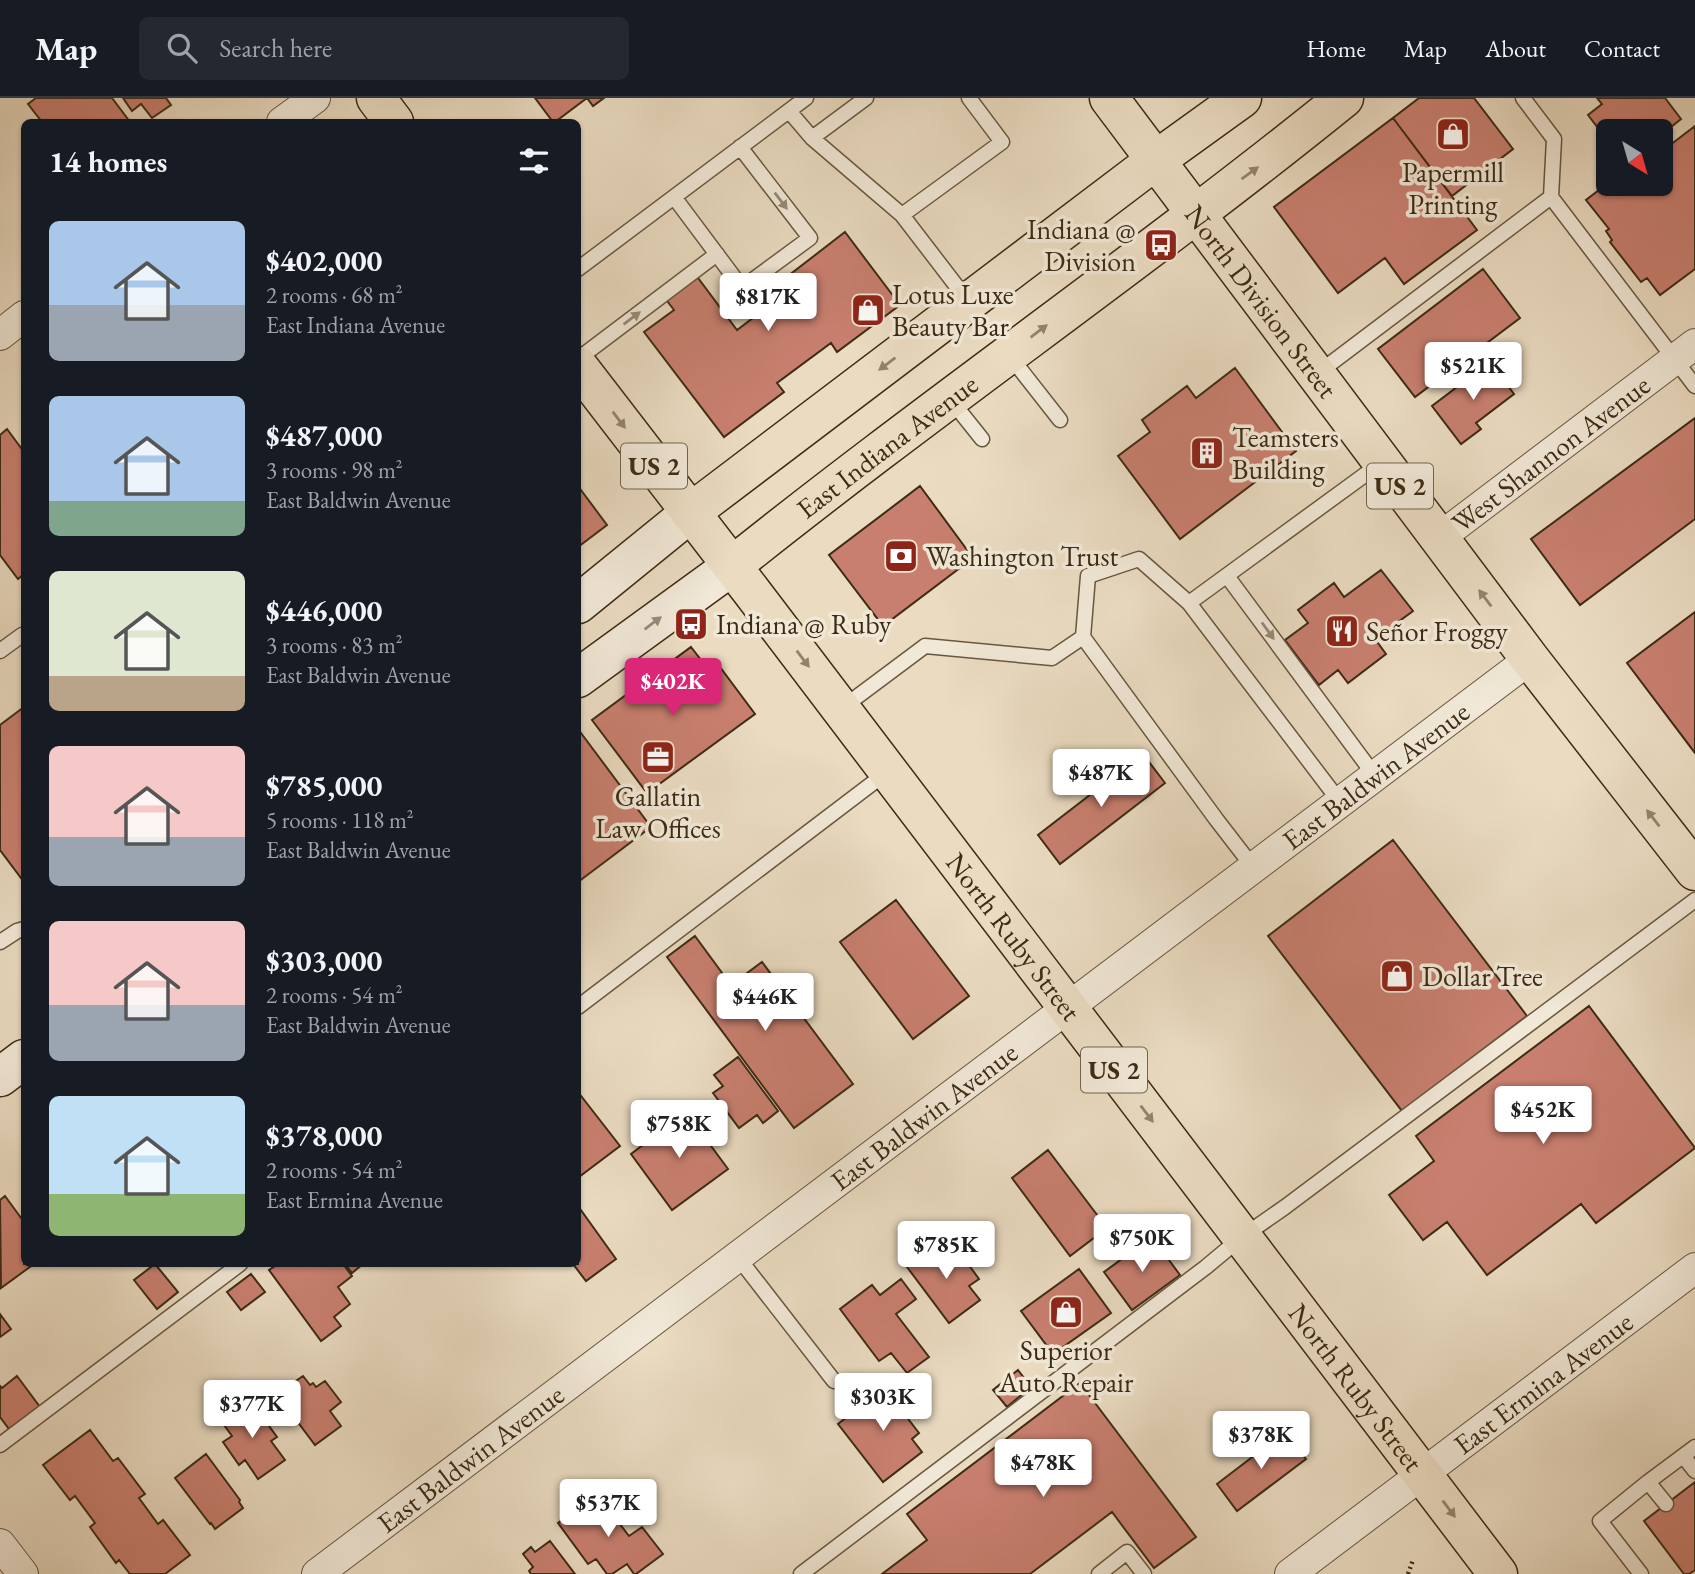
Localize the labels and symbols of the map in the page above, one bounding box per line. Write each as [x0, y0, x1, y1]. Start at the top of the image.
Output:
shop icon: Papermill Printing [1434, 115, 1472, 153]
north arrow [1596, 119, 1673, 196]
place label: Papermill Printing [1402, 154, 1504, 222]
one-way arrow [1241, 166, 1259, 180]
one-way arrow [774, 192, 788, 210]
street label: North Division Street [1177, 197, 1346, 405]
place label: Indiana @ Division [1027, 211, 1136, 279]
bus stop icon: Indiana @ Division [1142, 226, 1180, 264]
pin: $817K [719, 274, 817, 333]
place label: Lotus Luxe Beauty Bar [892, 276, 1014, 344]
shop icon: Lotus Luxe Beauty Bar [849, 291, 887, 329]
one-way arrow [623, 311, 641, 325]
one-way arrow [1030, 324, 1048, 339]
pin: $521K [1424, 342, 1522, 402]
one-way arrow [878, 357, 896, 371]
street label: East Indiana Avenue [789, 366, 985, 526]
street label: West Shannon Avenue [1444, 367, 1657, 540]
one-way arrow [612, 411, 626, 430]
place label: Teamsters Building [1232, 419, 1339, 487]
building icon: Teamsters Building [1188, 434, 1226, 472]
road number: US 2 [621, 444, 687, 488]
road number: US 2 [1367, 464, 1433, 508]
bank icon: Washington Trust [882, 537, 920, 575]
place label: Washington Trust [926, 538, 1118, 574]
one-way arrow [1477, 590, 1492, 608]
bus stop icon: Indiana @ Ruby [672, 605, 710, 643]
place label: Indiana @ Ruby [716, 606, 892, 642]
restaurant icon: Señor Froggy [1323, 612, 1361, 650]
place label: Señor Froggy [1366, 613, 1508, 649]
one-way arrow [643, 616, 661, 631]
one-way arrow [1261, 622, 1275, 640]
one-way arrow [796, 650, 810, 668]
pin: $402K [624, 658, 722, 718]
street label: East Baldwin Avenue [1275, 693, 1476, 858]
office icon: Gallatin Law Offices [639, 738, 677, 776]
pin: $487K [1052, 750, 1150, 809]
place label: Gallatin Law Offices [595, 778, 721, 846]
one-way arrow [1646, 809, 1661, 827]
street label: North Ruby Street [938, 845, 1089, 1028]
shop icon: Dollar Tree [1378, 957, 1416, 995]
place label: Dollar Tree [1422, 958, 1543, 994]
pin: $446K [716, 974, 814, 1033]
street label: East Baldwin Avenue [823, 1034, 1025, 1198]
road number: US 2 [1081, 1048, 1147, 1093]
pin: $452K [1494, 1086, 1592, 1146]
pin: $758K [630, 1100, 728, 1160]
one-way arrow [1140, 1104, 1155, 1122]
pin: $750K [1093, 1214, 1191, 1274]
pin: $785K [897, 1222, 995, 1281]
shop icon: Superior Auto Repair [1047, 1293, 1085, 1331]
street label: North Ruby Street [1281, 1296, 1432, 1479]
street label: East Ermina Avenue [1446, 1304, 1640, 1462]
place label: Superior Auto Repair [998, 1332, 1134, 1400]
pin: $303K [834, 1374, 932, 1433]
street label: East Baldwin Avenue [370, 1376, 571, 1541]
pin: $377K [203, 1380, 301, 1440]
pin: $378K [1212, 1412, 1310, 1471]
pin: $478K [994, 1440, 1092, 1499]
pin: $537K [559, 1480, 657, 1539]
one-way arrow [1442, 1499, 1456, 1518]

